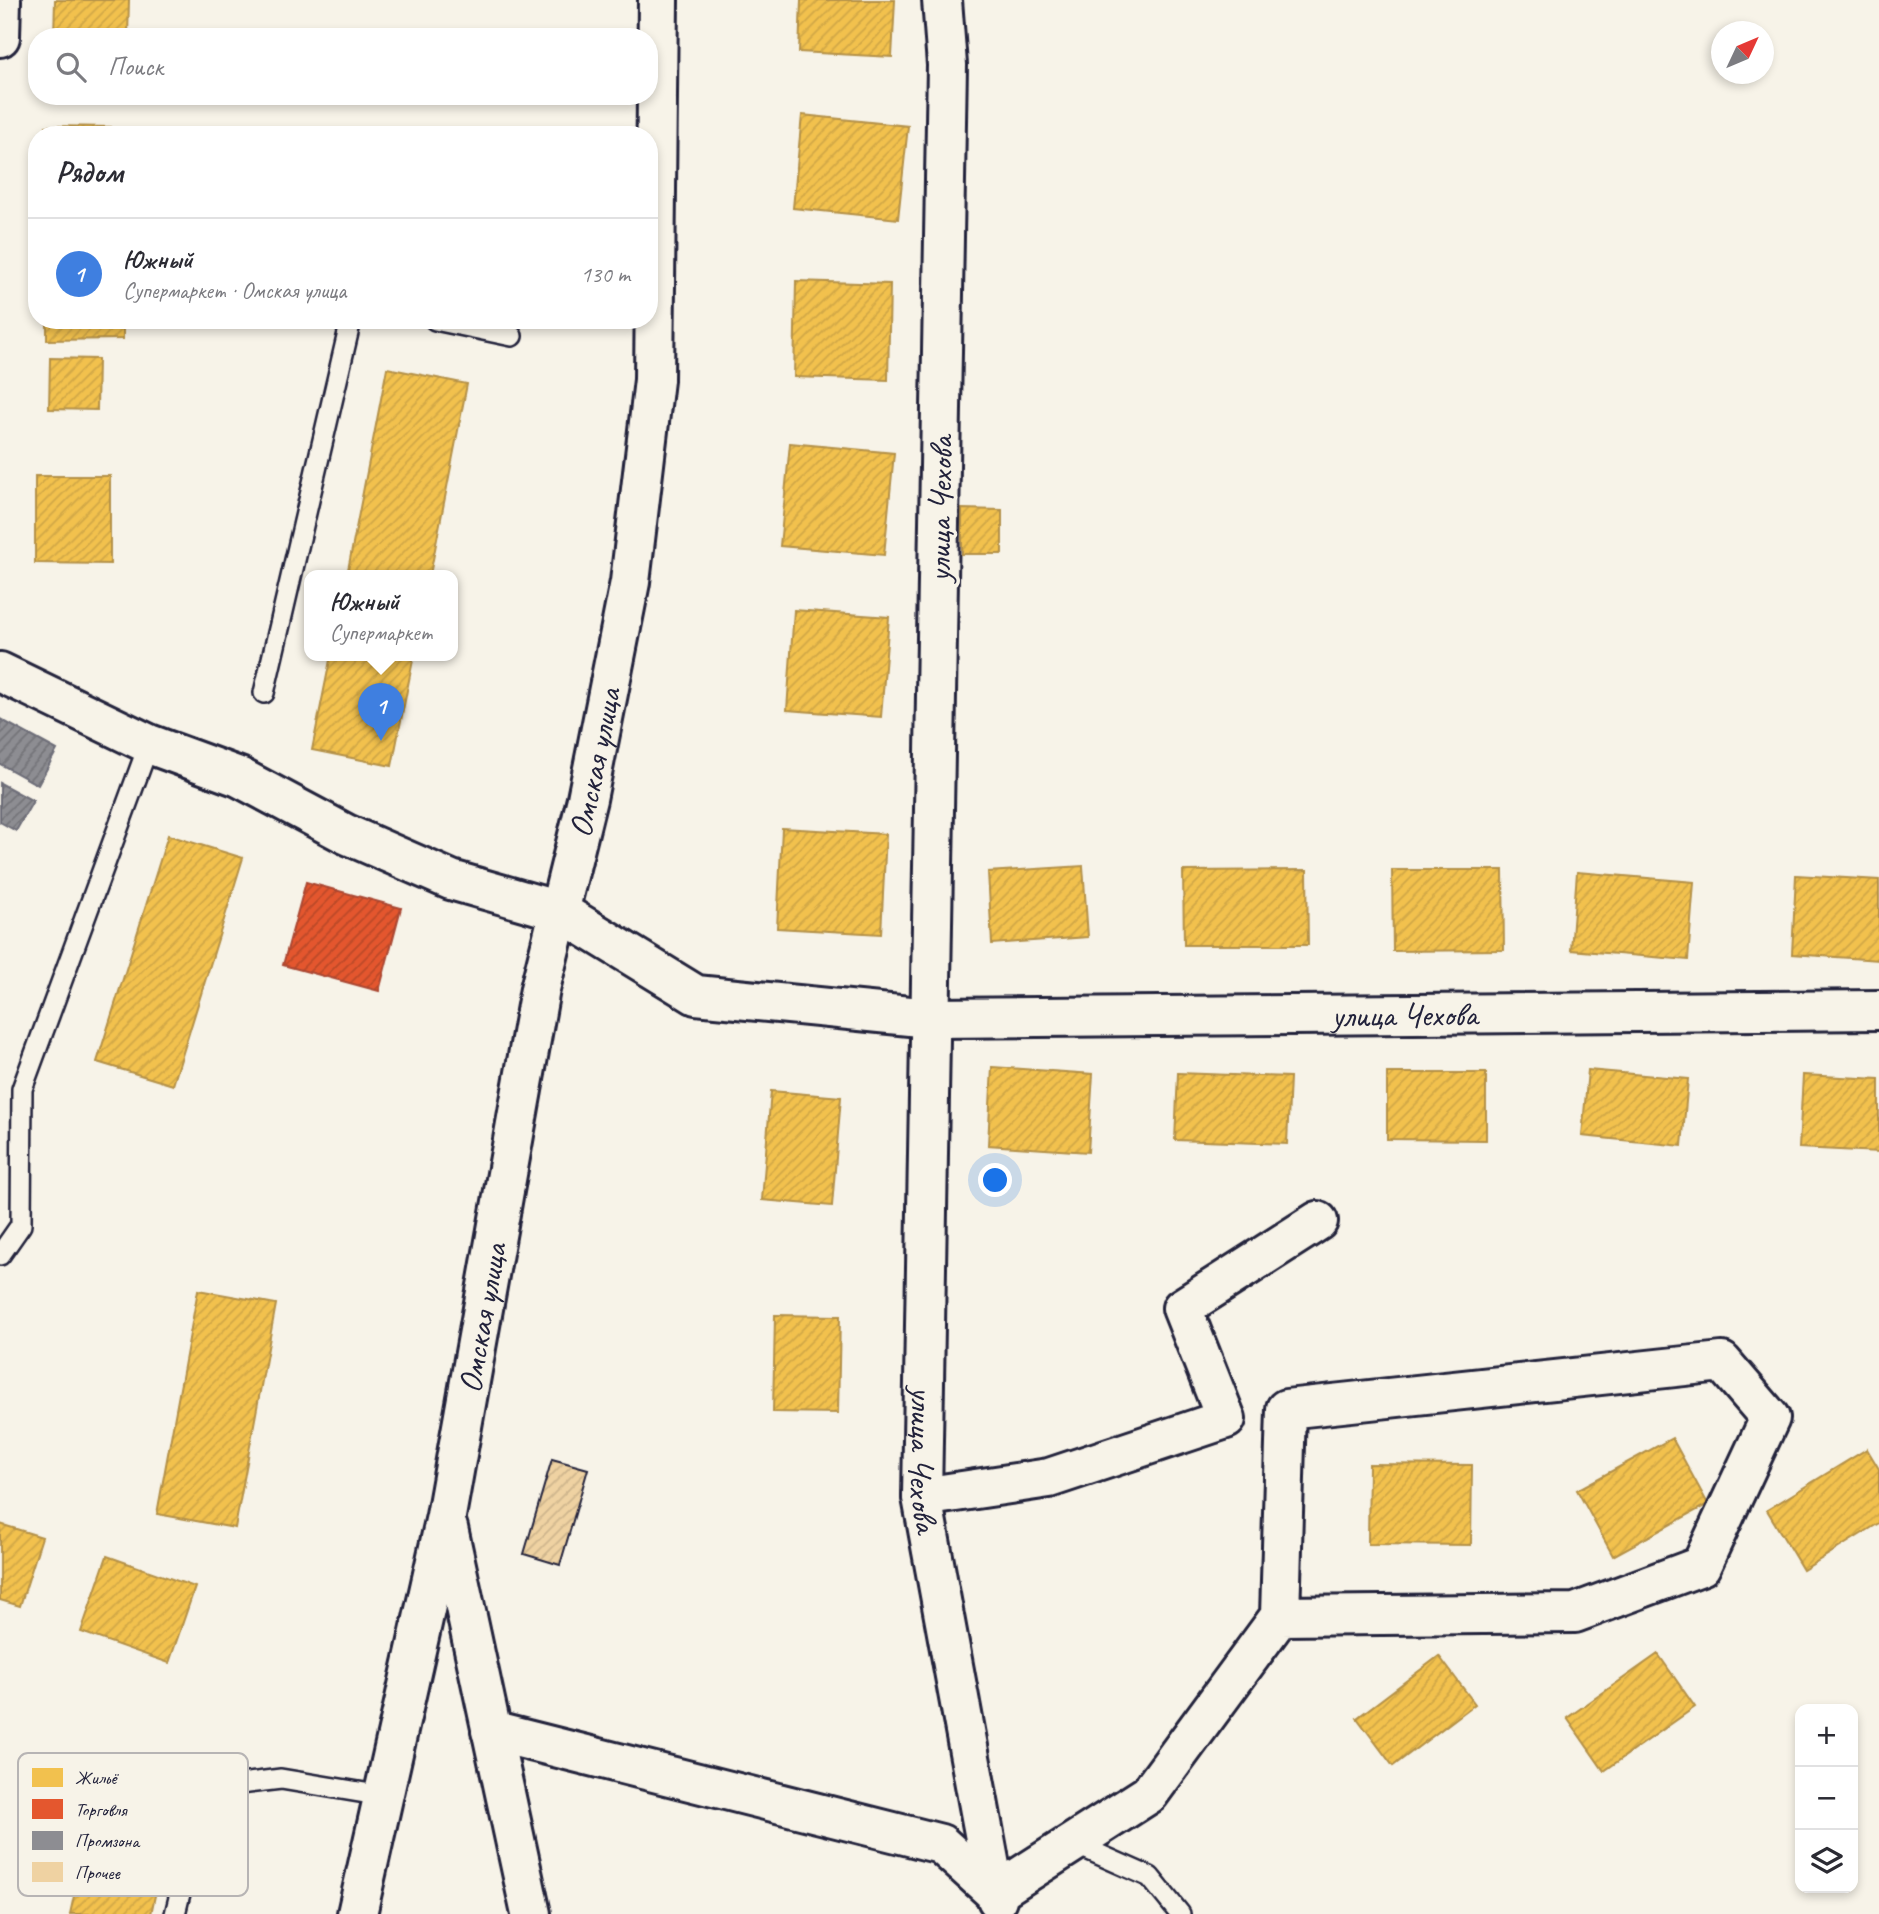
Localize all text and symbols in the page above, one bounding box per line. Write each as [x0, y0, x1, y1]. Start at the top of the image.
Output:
north arrow [1711, 21, 1774, 84]
search box [28, 28, 658, 105]
icon: search [52, 48, 90, 86]
text: Поиск [108, 50, 163, 83]
text: Рядом [56, 153, 123, 191]
text: Южный [123, 243, 193, 276]
text: 1 [74, 260, 84, 289]
text: 130 m [581, 260, 630, 289]
text: Супермаркет · Омская улица [123, 276, 346, 305]
street label: улица Чехова [918, 433, 962, 584]
popup [304, 570, 458, 661]
text: Южный [330, 585, 399, 618]
text: Супермаркет [330, 618, 432, 647]
pin: 1 [358, 683, 404, 741]
street label: Омская улица [558, 683, 631, 842]
street label: улица Чехова [1329, 993, 1480, 1037]
your location [978, 1163, 1012, 1197]
street label: Омская улица [448, 1238, 517, 1396]
street label: улица Чехова [900, 1384, 949, 1538]
map controls [1795, 1704, 1858, 1893]
button: + [1795, 1704, 1858, 1767]
legend [18, 1753, 248, 1896]
text: Жильё [75, 1766, 119, 1790]
button: − [1795, 1767, 1858, 1830]
text: Торговля [75, 1798, 128, 1822]
text: Промзона [75, 1829, 141, 1853]
button: layers [1795, 1830, 1858, 1893]
text: Прочее [75, 1861, 121, 1885]

